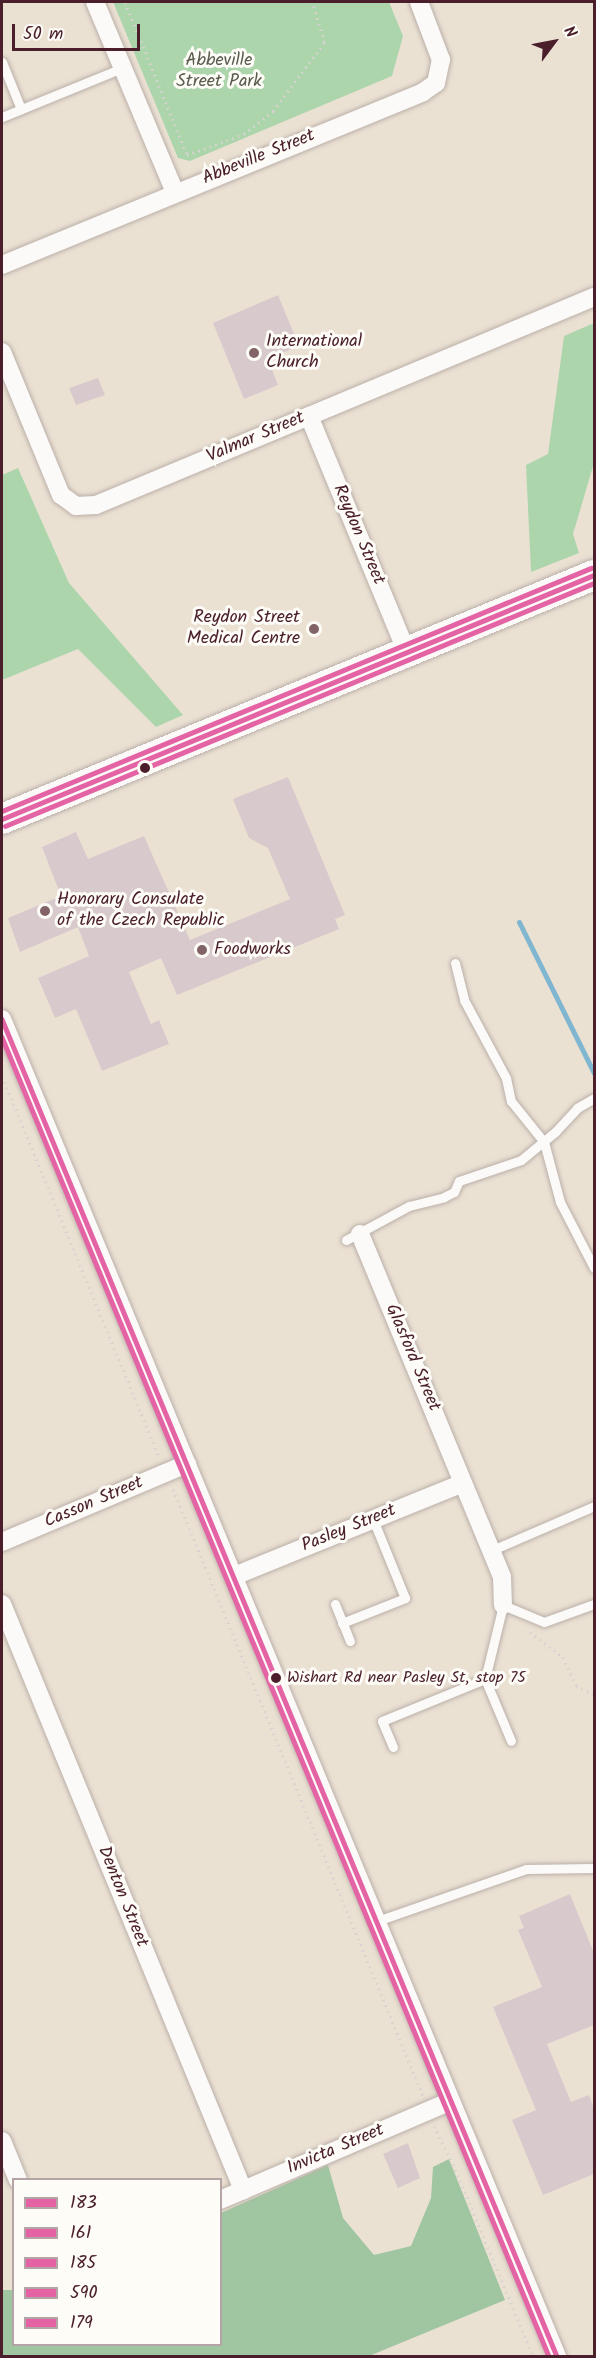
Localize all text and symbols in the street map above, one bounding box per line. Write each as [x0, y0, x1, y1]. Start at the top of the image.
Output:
scale bar [15, 12, 142, 50]
north arrow [524, 12, 584, 72]
text: 50 m [23, 20, 63, 49]
text: N [556, 21, 583, 43]
park label: Abbeville Street Park [176, 51, 262, 94]
street label: Abbeville Street [200, 126, 318, 190]
place label: International Church [266, 332, 362, 374]
marker: International Church [247, 346, 261, 360]
street label: Valmar Street [204, 408, 308, 468]
street label: Reydon Street [327, 482, 389, 588]
place label: Reydon Street Medical Centre [187, 608, 300, 650]
marker: Reydon Street Medical Centre [305, 620, 323, 638]
unlabelled marker [139, 762, 151, 774]
place label: Honorary Consulate of the Czech Republic [57, 890, 225, 932]
marker: Honorary Consulate of the Czech Republic [38, 904, 52, 918]
place label: Foodworks [214, 939, 291, 961]
marker: Foodworks [195, 943, 209, 957]
street label: Glasford Street [380, 1301, 444, 1415]
street label: Casson Street [41, 1473, 147, 1533]
street label: Pasley Street [299, 1500, 399, 1558]
place label: Wishart Rd near Pasley St, stop 75 [287, 1668, 526, 1688]
marker: Wishart Rd near Pasley St, stop 75 [270, 1672, 282, 1684]
street label: Denton Street [92, 1843, 152, 1951]
street label: Invicta Street [284, 2120, 388, 2180]
legend [12, 2178, 222, 2346]
text: 183 [70, 2189, 97, 2218]
text: 161 [70, 2219, 91, 2248]
text: 185 [70, 2249, 96, 2278]
text: 590 [70, 2279, 97, 2308]
text: 179 [70, 2309, 93, 2338]

